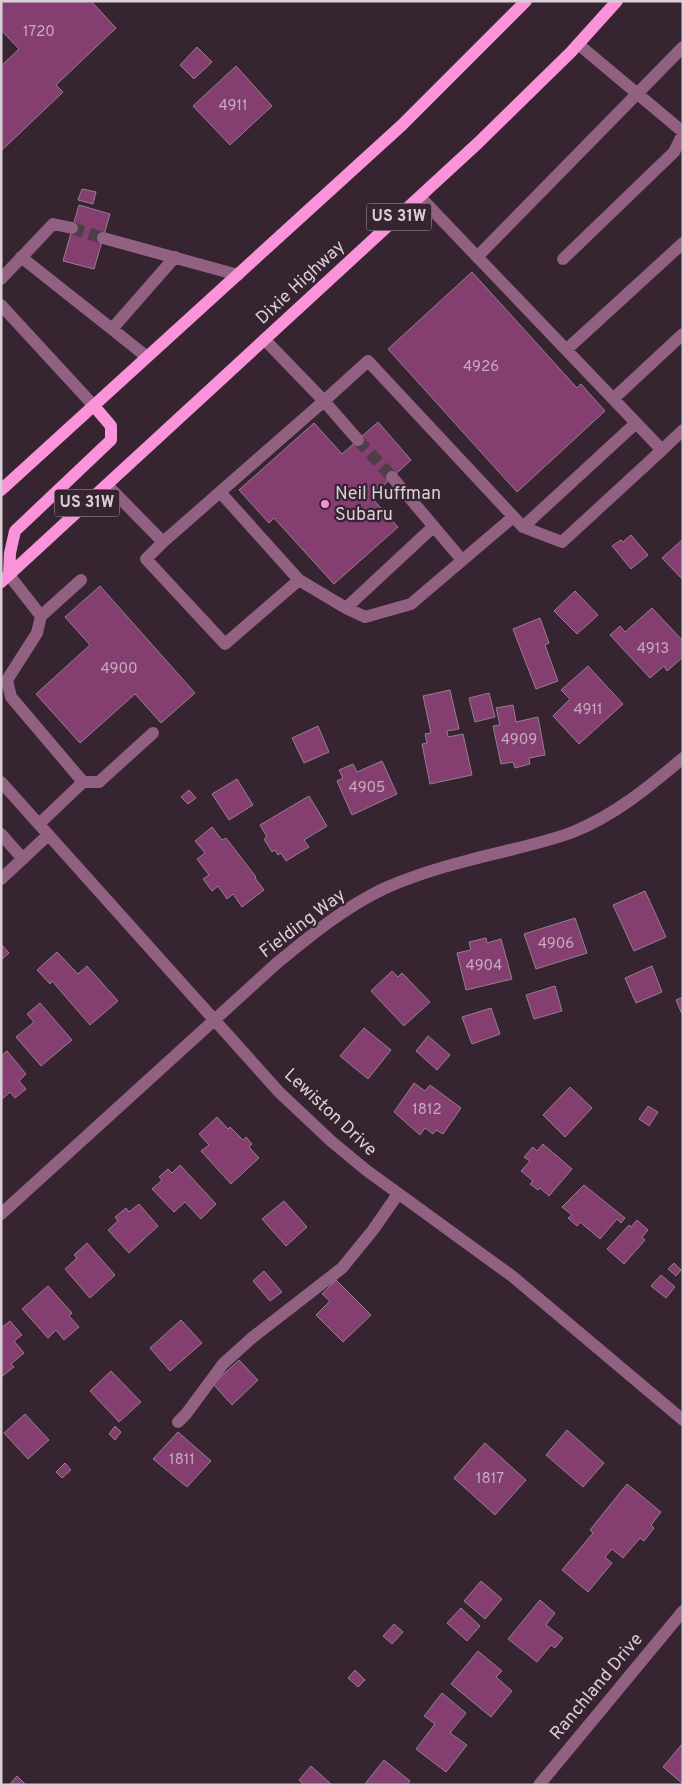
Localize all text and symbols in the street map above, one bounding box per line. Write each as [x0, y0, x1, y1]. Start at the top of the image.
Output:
house number: 1720 [23, 23, 55, 42]
house number: 4911 [218, 97, 248, 116]
road number: US 31W [366, 203, 432, 230]
street label: Dixie Highway [252, 236, 350, 330]
house number: 4926 [463, 358, 499, 377]
place label: Neil Huffman Subaru [335, 483, 441, 527]
road number: US 31W [54, 489, 120, 516]
marker: Neil Huffman Subaru [319, 498, 331, 510]
house number: 4913 [637, 640, 669, 659]
house number: 4900 [100, 660, 138, 679]
house number: 4911 [573, 701, 603, 720]
house number: 4909 [501, 731, 537, 750]
house number: 4905 [349, 779, 385, 798]
street label: Fielding Way [255, 884, 351, 964]
house number: 4906 [538, 935, 574, 954]
house number: 4904 [466, 957, 502, 976]
street label: Lewiston Drive [279, 1064, 381, 1162]
house number: 1812 [412, 1101, 442, 1120]
house number: 1811 [169, 1451, 195, 1470]
house number: 1817 [476, 1470, 504, 1489]
street label: Ranchland Drive [545, 1629, 649, 1745]

